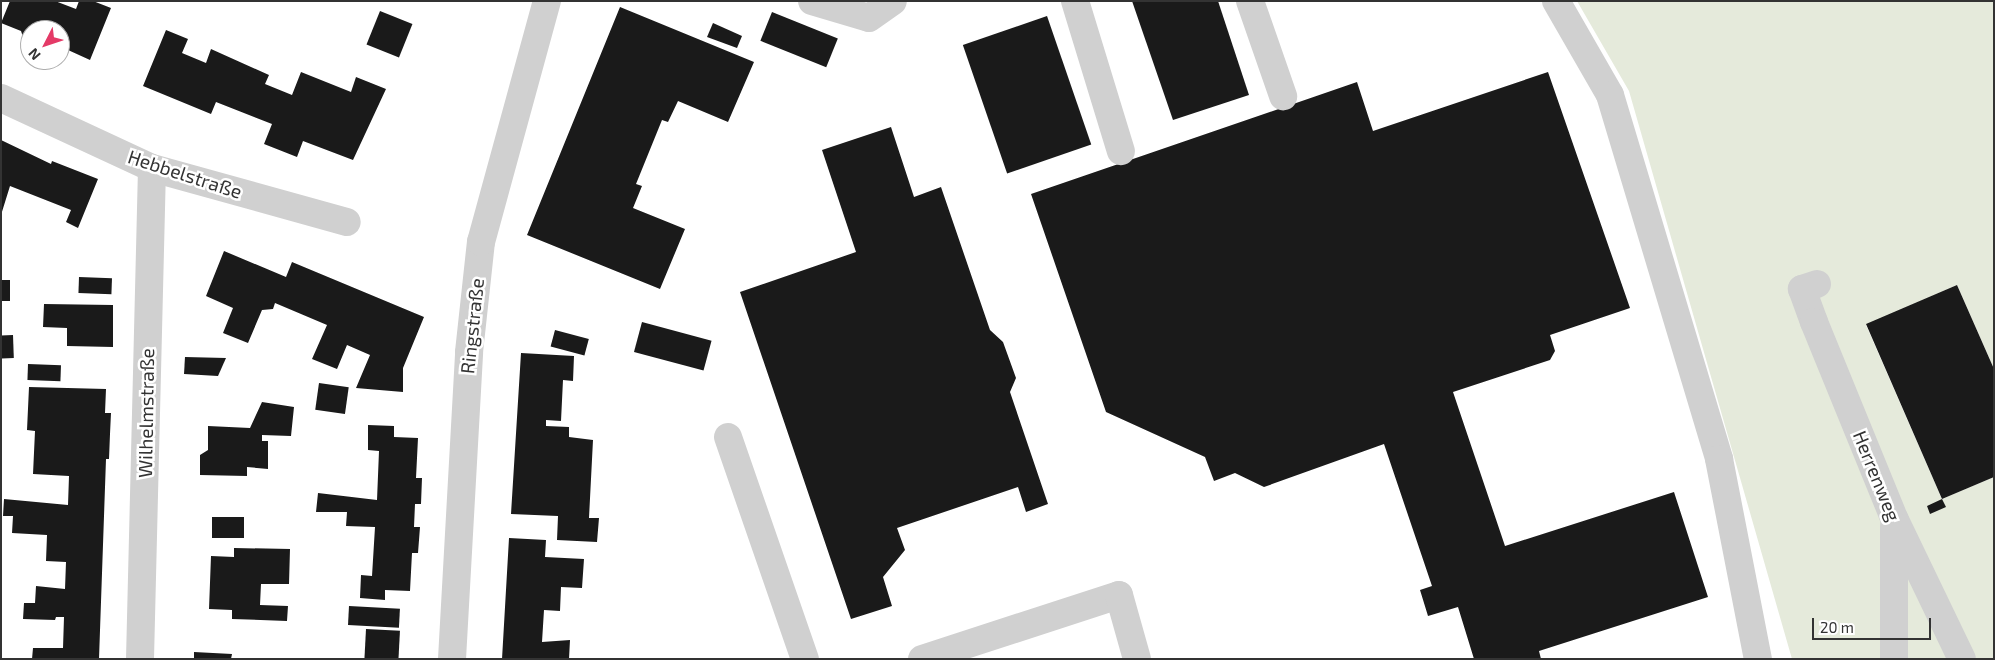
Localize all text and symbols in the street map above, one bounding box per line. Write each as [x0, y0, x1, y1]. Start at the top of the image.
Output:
north arrow [20, 20, 70, 70]
text: N [24, 45, 44, 64]
street label: Hebbelstraße [125, 145, 245, 203]
street label: Ringstraße [456, 277, 488, 375]
street label: Wilhelmstraße [133, 348, 159, 478]
street label: Herrenweg [1849, 427, 1905, 525]
scale bar [1815, 608, 1934, 640]
text: 20 m [1820, 618, 1854, 636]

